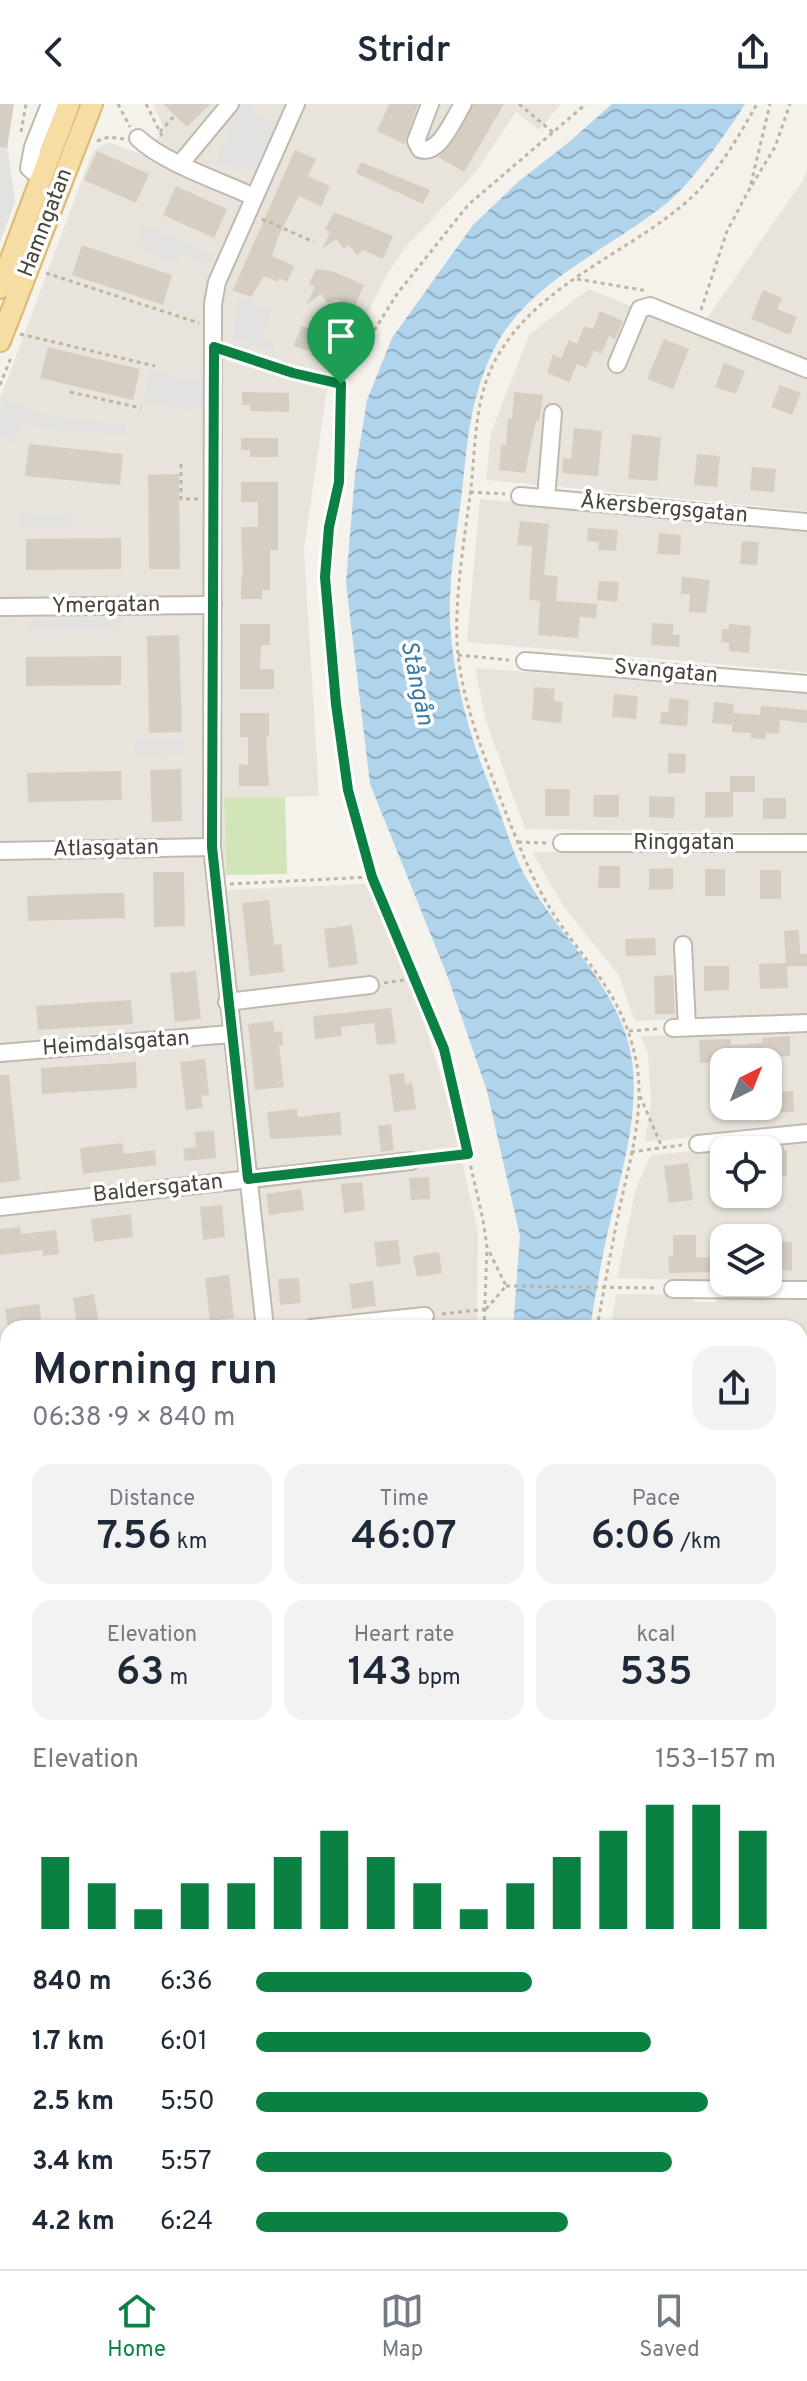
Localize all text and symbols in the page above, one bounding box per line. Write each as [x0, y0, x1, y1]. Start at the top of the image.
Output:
text: Stridr [357, 29, 450, 75]
icon: back [32, 30, 76, 74]
icon: share [731, 30, 775, 74]
street label: Hamngatan [13, 165, 79, 281]
pin [307, 302, 375, 384]
icon: arrive [319, 314, 363, 358]
street label: Åkersbergsgatan [579, 486, 749, 530]
street label: Ymergatan [52, 592, 160, 620]
water label: Stångån [392, 638, 440, 728]
street label: Svangatan [613, 654, 719, 690]
street label: Ringgatan [633, 830, 735, 857]
street label: Atlasgatan [53, 835, 159, 863]
street label: Heimdalsgatan [41, 1025, 191, 1063]
north arrow [710, 1048, 782, 1120]
map controls [710, 1048, 782, 1296]
button: locate [710, 1136, 782, 1208]
street label: Baldersgatan [91, 1169, 225, 1209]
button: layers [710, 1224, 782, 1296]
text: Morning run [32, 1344, 278, 1400]
button: share [692, 1346, 776, 1430]
text: 06:38 · 9 × 840 m [32, 1402, 235, 1435]
text: Distance [109, 1486, 195, 1513]
text: Time [379, 1486, 429, 1513]
text: Pace [632, 1486, 680, 1513]
text: 7.56 [97, 1513, 172, 1563]
text: 46:07 [351, 1513, 457, 1563]
text: 6:06 [591, 1513, 675, 1563]
text: km [172, 1529, 207, 1556]
text: /km [675, 1529, 721, 1556]
text: Elevation [107, 1622, 197, 1649]
text: Heart rate [354, 1622, 454, 1649]
text: kcal [636, 1622, 676, 1649]
text: 63 [116, 1649, 164, 1699]
text: 143 [347, 1649, 412, 1699]
text: 535 [619, 1649, 693, 1699]
text: m [164, 1665, 188, 1692]
text: bpm [412, 1665, 461, 1692]
text: Elevation [32, 1744, 139, 1777]
text: 153–157 m [655, 1744, 776, 1777]
text: 840 m [32, 1966, 111, 1999]
text: 6:36 [160, 1966, 213, 1999]
text: 1.7 km [32, 2026, 105, 2059]
text: 6:01 [160, 2026, 208, 2059]
text: 2.5 km [32, 2086, 114, 2119]
text: 5:50 [160, 2086, 215, 2119]
text: 3.4 km [32, 2146, 114, 2179]
text: 5:57 [160, 2146, 211, 2179]
text: 4.2 km [32, 2206, 115, 2239]
text: 6:24 [160, 2206, 213, 2239]
tab: Home [107, 2289, 166, 2364]
tab: Map [380, 2289, 424, 2364]
tab: Saved [639, 2289, 700, 2364]

